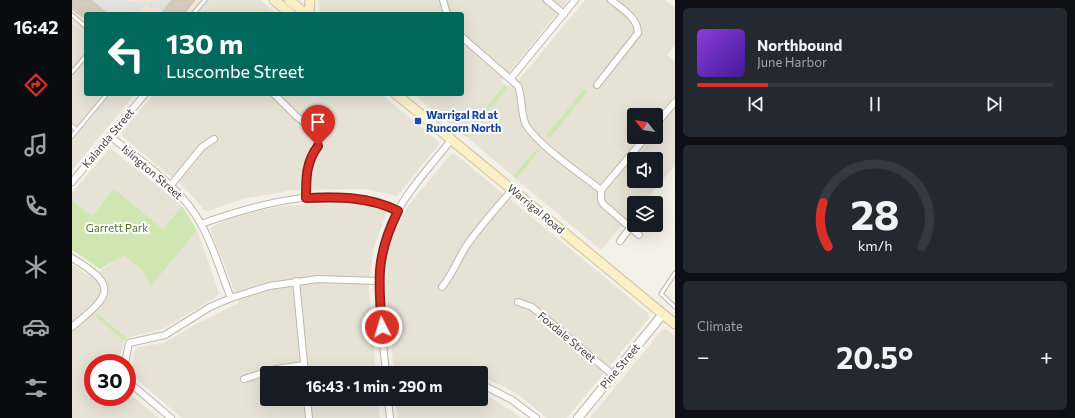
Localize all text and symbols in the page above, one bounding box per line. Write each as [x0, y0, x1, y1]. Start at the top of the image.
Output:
text: 16:42 [13, 16, 59, 38]
text: 130 m [166, 26, 243, 60]
icon: left [100, 28, 152, 80]
text: Northbound [757, 36, 842, 54]
text: June Harbor [757, 54, 827, 70]
text: Luscombe Street [166, 60, 304, 82]
icon: directions [22, 71, 50, 99]
icon: previous [745, 93, 767, 115]
icon: pause [864, 93, 886, 115]
icon: next [983, 93, 1005, 115]
street label: Kalanda Street [79, 105, 136, 170]
pin [301, 105, 335, 146]
place label: Warrigal Rd at Runcorn North [426, 108, 501, 134]
north arrow [627, 108, 663, 144]
map controls [627, 108, 663, 232]
icon: arrive [307, 111, 329, 133]
marker: Warrigal Rd at Runcorn North [413, 116, 423, 126]
icon: music [22, 131, 50, 159]
street label: Islington Street [119, 142, 186, 202]
button: sound [627, 152, 663, 188]
street label: Warrigal Road [505, 181, 567, 236]
text: 28 [850, 188, 900, 239]
icon: phone [22, 192, 50, 220]
button: layers [627, 196, 663, 232]
park label: Garrett Park [86, 221, 148, 234]
text: km/h [858, 236, 892, 254]
icon: climate [22, 253, 50, 281]
position arrow [361, 306, 403, 348]
street label: Foxdale Street [536, 309, 599, 365]
icon: car [22, 313, 50, 341]
text: Climate [697, 318, 743, 334]
text: 20.5° [836, 338, 913, 375]
street label: Pine Street [597, 340, 643, 391]
text: − [697, 343, 710, 370]
text: + [1040, 343, 1053, 370]
speed limit sign: 30 [84, 354, 136, 406]
icon: filters [22, 374, 50, 402]
text: 16:43 · 1 min · 290 m [306, 377, 442, 395]

